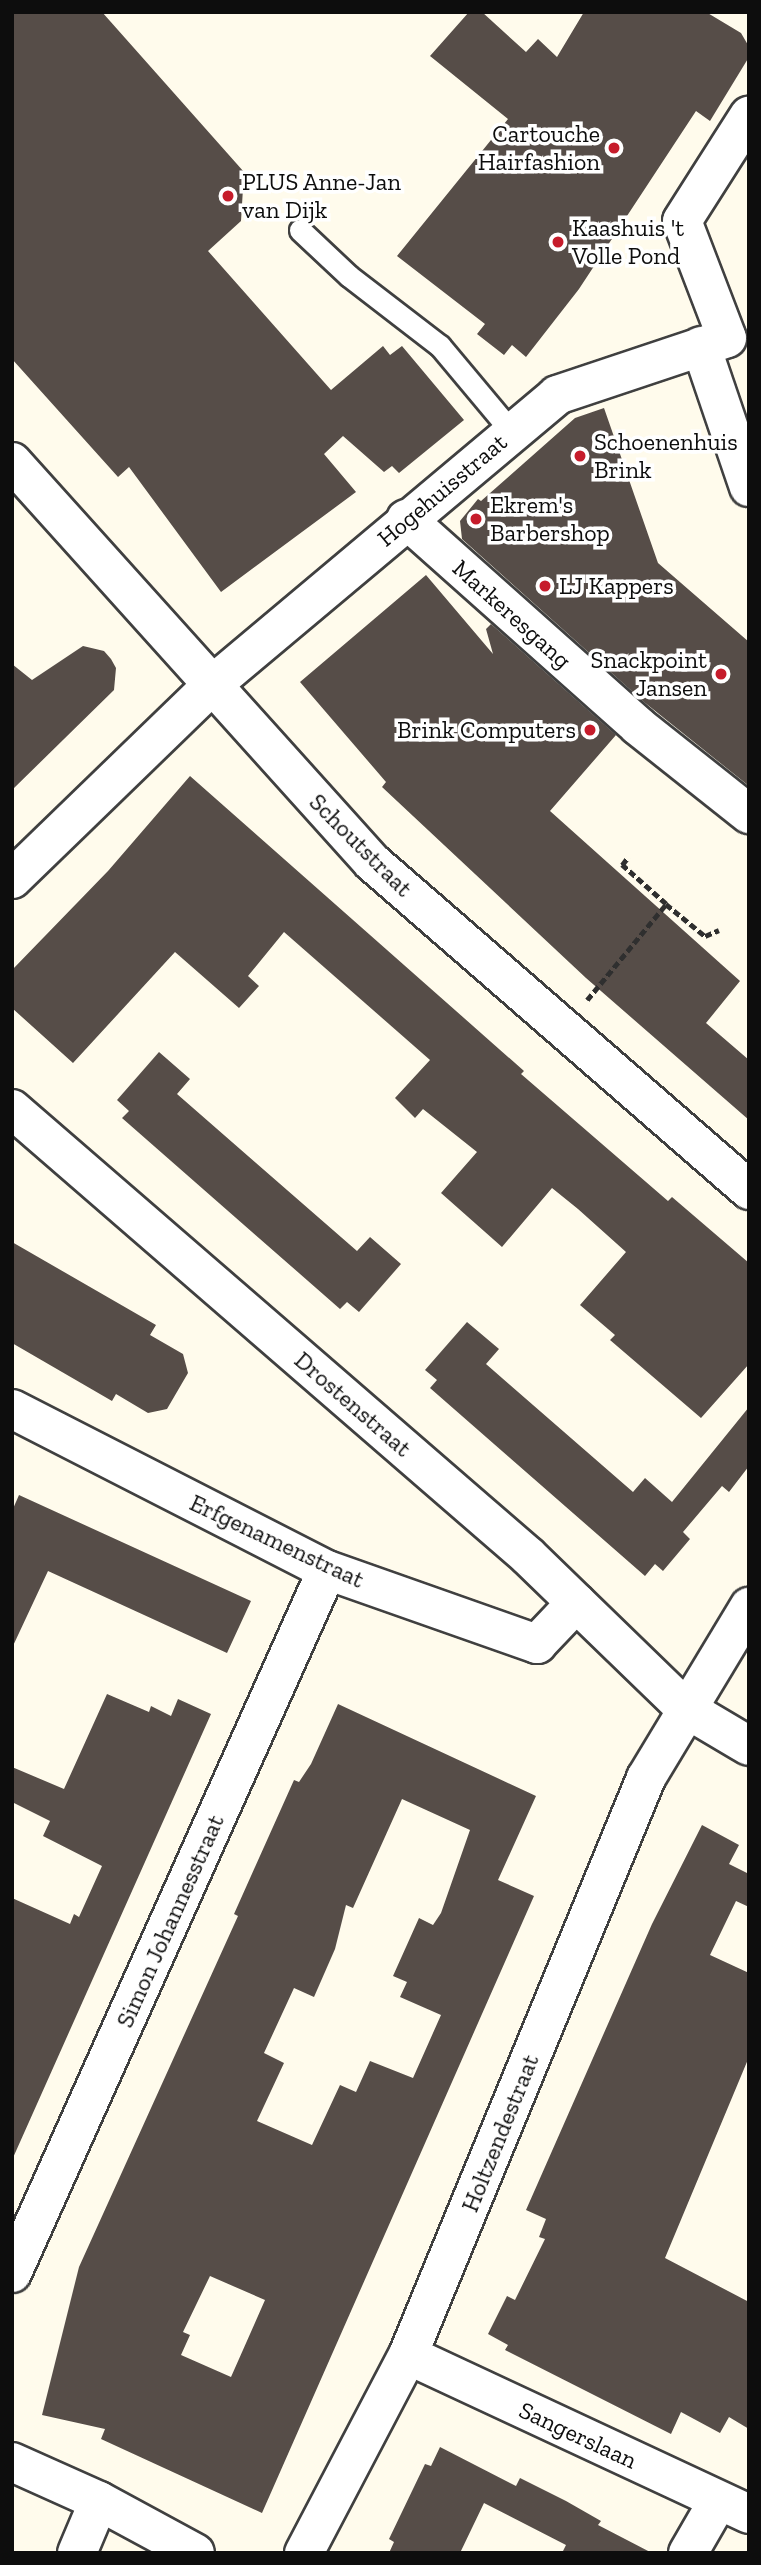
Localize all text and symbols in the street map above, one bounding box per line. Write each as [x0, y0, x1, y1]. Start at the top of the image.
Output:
place label: Cartouche Hairfashion [478, 120, 600, 176]
marker: Cartouche Hairfashion [606, 140, 622, 156]
place label: PLUS Anne-Jan van Dijk [242, 168, 402, 224]
marker: PLUS Anne-Jan van Dijk [220, 188, 236, 204]
place label: Kaashuis 't Volle Pond [572, 214, 684, 270]
marker: Kaashuis 't Volle Pond [550, 234, 566, 250]
street label: Hogehuisstraat [371, 428, 513, 552]
place label: Schoenenhuis Brink [594, 428, 738, 484]
marker: Schoenenhuis Brink [572, 448, 588, 464]
place label: Ekrem's Barbershop [490, 491, 610, 547]
marker: Ekrem's Barbershop [468, 511, 484, 527]
street label: Markeresgang [447, 553, 577, 675]
place label: LJ Kappers [559, 572, 674, 600]
marker: LJ Kappers [537, 578, 553, 594]
place label: Snackpoint Jansen [590, 646, 707, 702]
marker: Snackpoint Jansen [713, 666, 729, 682]
place label: Brink Computers [397, 716, 576, 744]
marker: Brink Computers [582, 722, 598, 738]
street label: Schoutstraat [304, 788, 418, 902]
street label: Drostenstraat [289, 1345, 417, 1463]
street label: Erfgenamenstraat [185, 1488, 369, 1594]
street label: Simon Johannesstraat [110, 1810, 230, 2032]
street label: Holtzendestraat [455, 2050, 545, 2216]
street label: Sangerslaan [515, 2395, 641, 2475]

